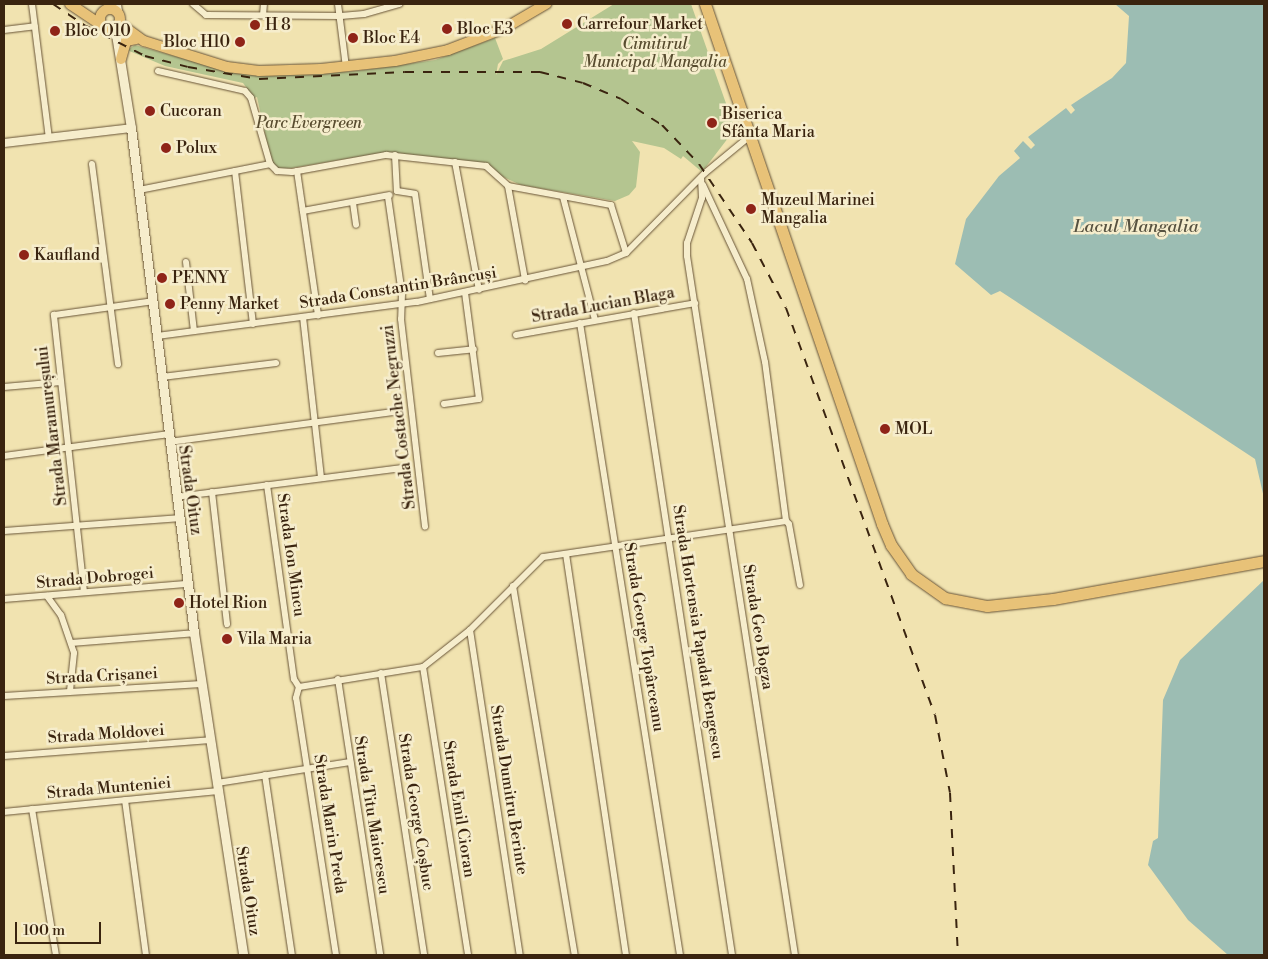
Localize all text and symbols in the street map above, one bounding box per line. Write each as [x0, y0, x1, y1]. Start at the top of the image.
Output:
place label: Carrefour Market [577, 14, 703, 34]
place label: H 8 [265, 15, 291, 35]
marker: Carrefour Market [561, 18, 573, 30]
marker: H 8 [249, 19, 261, 31]
place label: Bloc E3 [457, 19, 513, 39]
place label: Bloc O10 [65, 21, 131, 41]
marker: Bloc E3 [441, 23, 453, 35]
marker: Bloc O10 [49, 25, 61, 37]
place label: Bloc E4 [363, 28, 420, 48]
place label: Bloc H10 [164, 32, 230, 52]
marker: Bloc E4 [347, 32, 359, 44]
park label: Cimitirul Municipal Mangalia [583, 34, 727, 72]
marker: Bloc H10 [234, 36, 246, 48]
place label: Cucoran [160, 101, 222, 121]
place label: Biserica Sfânta Maria [722, 104, 815, 142]
marker: Cucoran [144, 105, 156, 117]
park label: Parc Evergreen [256, 113, 362, 133]
marker: Biserica Sfânta Maria [706, 117, 718, 129]
place label: Polux [176, 138, 217, 158]
marker: Polux [160, 142, 172, 154]
place label: Muzeul Marinei Mangalia [761, 190, 875, 228]
marker: Muzeul Marinei Mangalia [745, 203, 757, 215]
water label: Lacul Mangalia [1073, 216, 1199, 238]
place label: Kaufland [34, 245, 100, 265]
marker: Kaufland [18, 249, 30, 261]
street label: Strada Constantin Brâncuși [298, 263, 498, 313]
place label: PENNY [172, 268, 228, 288]
marker: PENNY [156, 272, 168, 284]
street label: Strada Lucian Blaga [530, 283, 676, 327]
place label: Penny Market [180, 294, 279, 314]
marker: Penny Market [164, 298, 176, 310]
street label: Strada Costache Negruzzi [378, 324, 420, 510]
street label: Strada Maramureșului [33, 345, 71, 507]
place label: MOL [895, 419, 932, 439]
marker: MOL [879, 423, 891, 435]
street label: Strada Oituz [174, 444, 206, 536]
street label: Strada Ion Mincu [273, 492, 309, 618]
street label: Strada Hortensia Papadat Bengescu [668, 503, 728, 761]
street label: Strada George Topârceanu [620, 541, 668, 733]
street label: Strada Dobrogei [35, 563, 155, 593]
street label: Strada Geo Bogza [739, 563, 777, 691]
place label: Hotel Rion [189, 593, 267, 613]
marker: Hotel Rion [173, 597, 185, 609]
place label: Vila Maria [237, 629, 312, 649]
marker: Vila Maria [221, 633, 233, 645]
street label: Strada Crișanei [46, 663, 158, 689]
street label: Strada Dumitru Berinte [486, 704, 532, 876]
street label: Strada Moldovei [47, 720, 165, 748]
street label: Strada George Coșbuc [394, 732, 438, 892]
street label: Strada Titu Maiorescu [350, 734, 394, 896]
street label: Strada Emil Cioran [439, 739, 479, 879]
street label: Strada Marin Preda [310, 753, 350, 895]
street label: Strada Munteniei [46, 773, 172, 803]
street label: Strada Oituz [231, 845, 265, 937]
scale bar [18, 912, 104, 944]
text: 100 m [23, 921, 65, 940]

